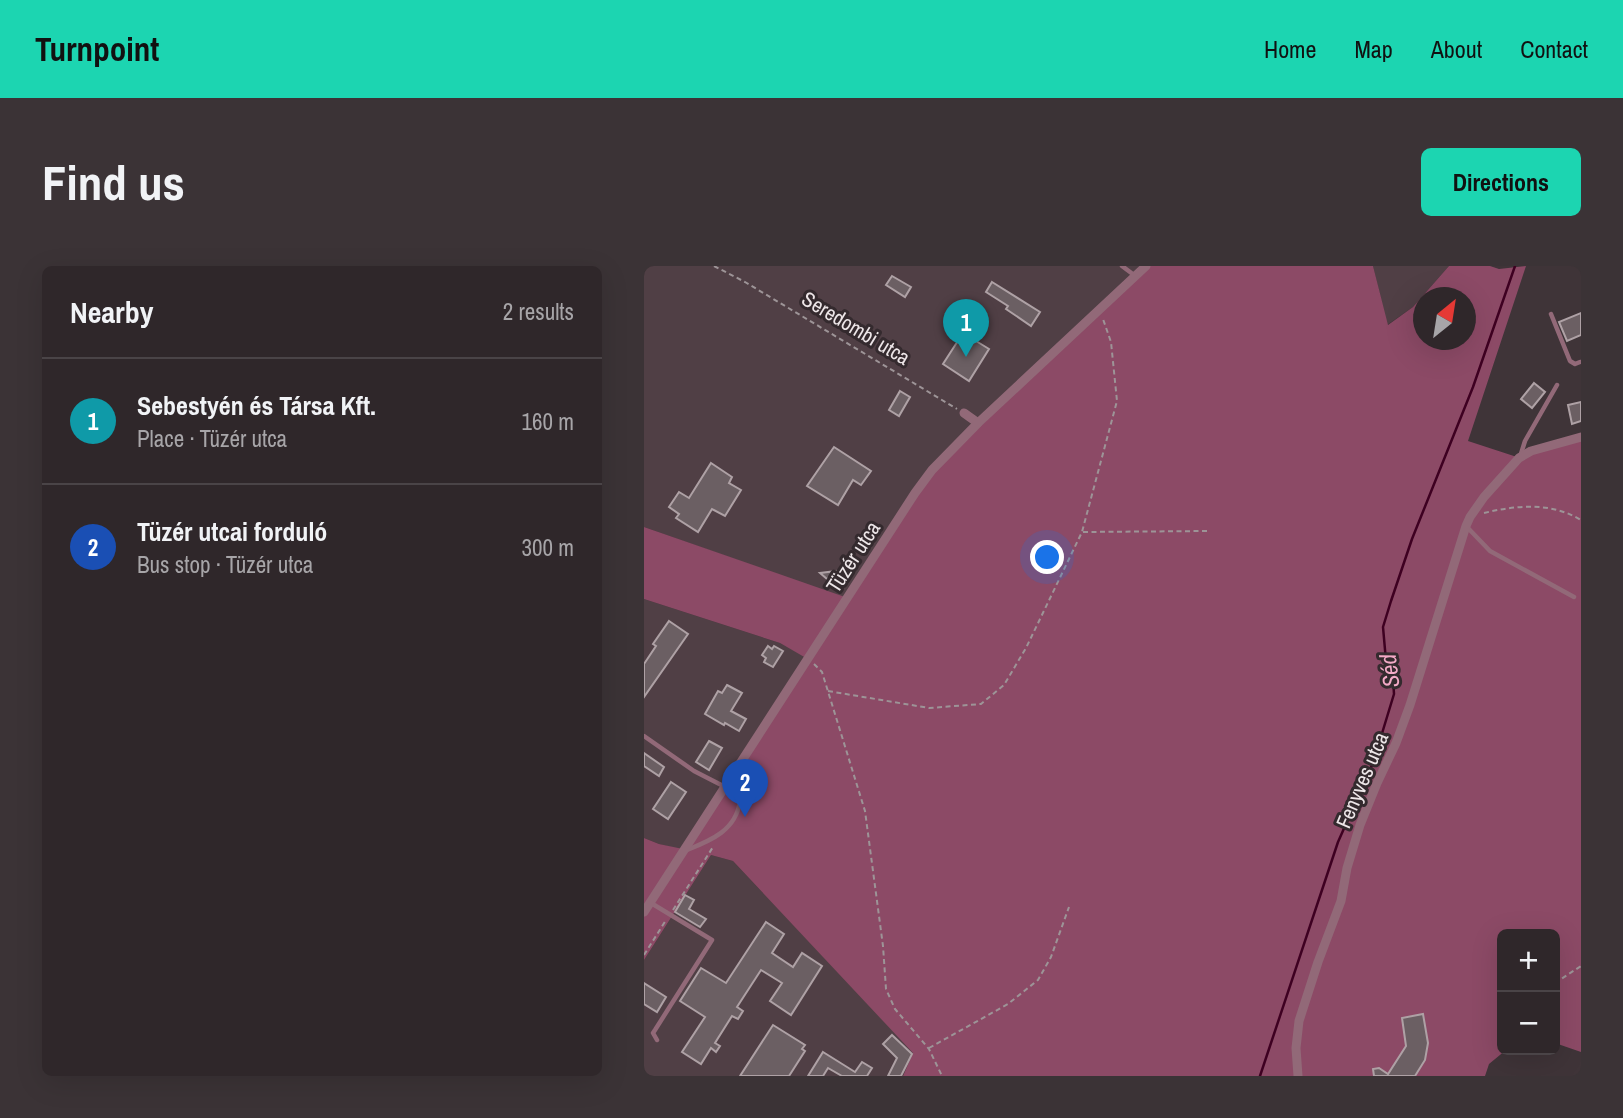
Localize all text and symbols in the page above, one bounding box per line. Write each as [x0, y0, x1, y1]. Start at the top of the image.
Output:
text: Turnpoint [35, 27, 159, 71]
text: Home [1264, 33, 1316, 65]
text: Map [1354, 33, 1393, 65]
text: About [1431, 33, 1482, 65]
text: Contact [1520, 33, 1588, 65]
button: Directions [1421, 148, 1581, 216]
text: Find us [42, 149, 185, 215]
street label: Seredombi utca [796, 284, 916, 372]
north arrow [1413, 287, 1476, 350]
text: Nearby [70, 292, 153, 332]
text: 2 results [503, 296, 574, 327]
pin: 1 [943, 299, 989, 357]
text: Sebestyén és Társa Kft. [137, 388, 376, 423]
text: 1 [88, 406, 98, 437]
text: 160 m [522, 406, 574, 437]
text: Place · Tüzér utca [137, 423, 287, 454]
text: Tüzér utcai forduló [137, 514, 327, 549]
street label: Tüzér utca [819, 515, 887, 598]
text: 2 [88, 532, 98, 563]
text: 300 m [522, 532, 574, 563]
your location [1030, 540, 1064, 574]
text: Bus stop · Tüzér utca [137, 549, 313, 580]
water label: Séd [1372, 652, 1406, 690]
street label: Fenyves utca [1329, 727, 1395, 832]
pin: 2 [722, 759, 768, 817]
map controls [1497, 929, 1560, 1055]
button: + [1497, 929, 1560, 992]
button: − [1497, 992, 1560, 1055]

